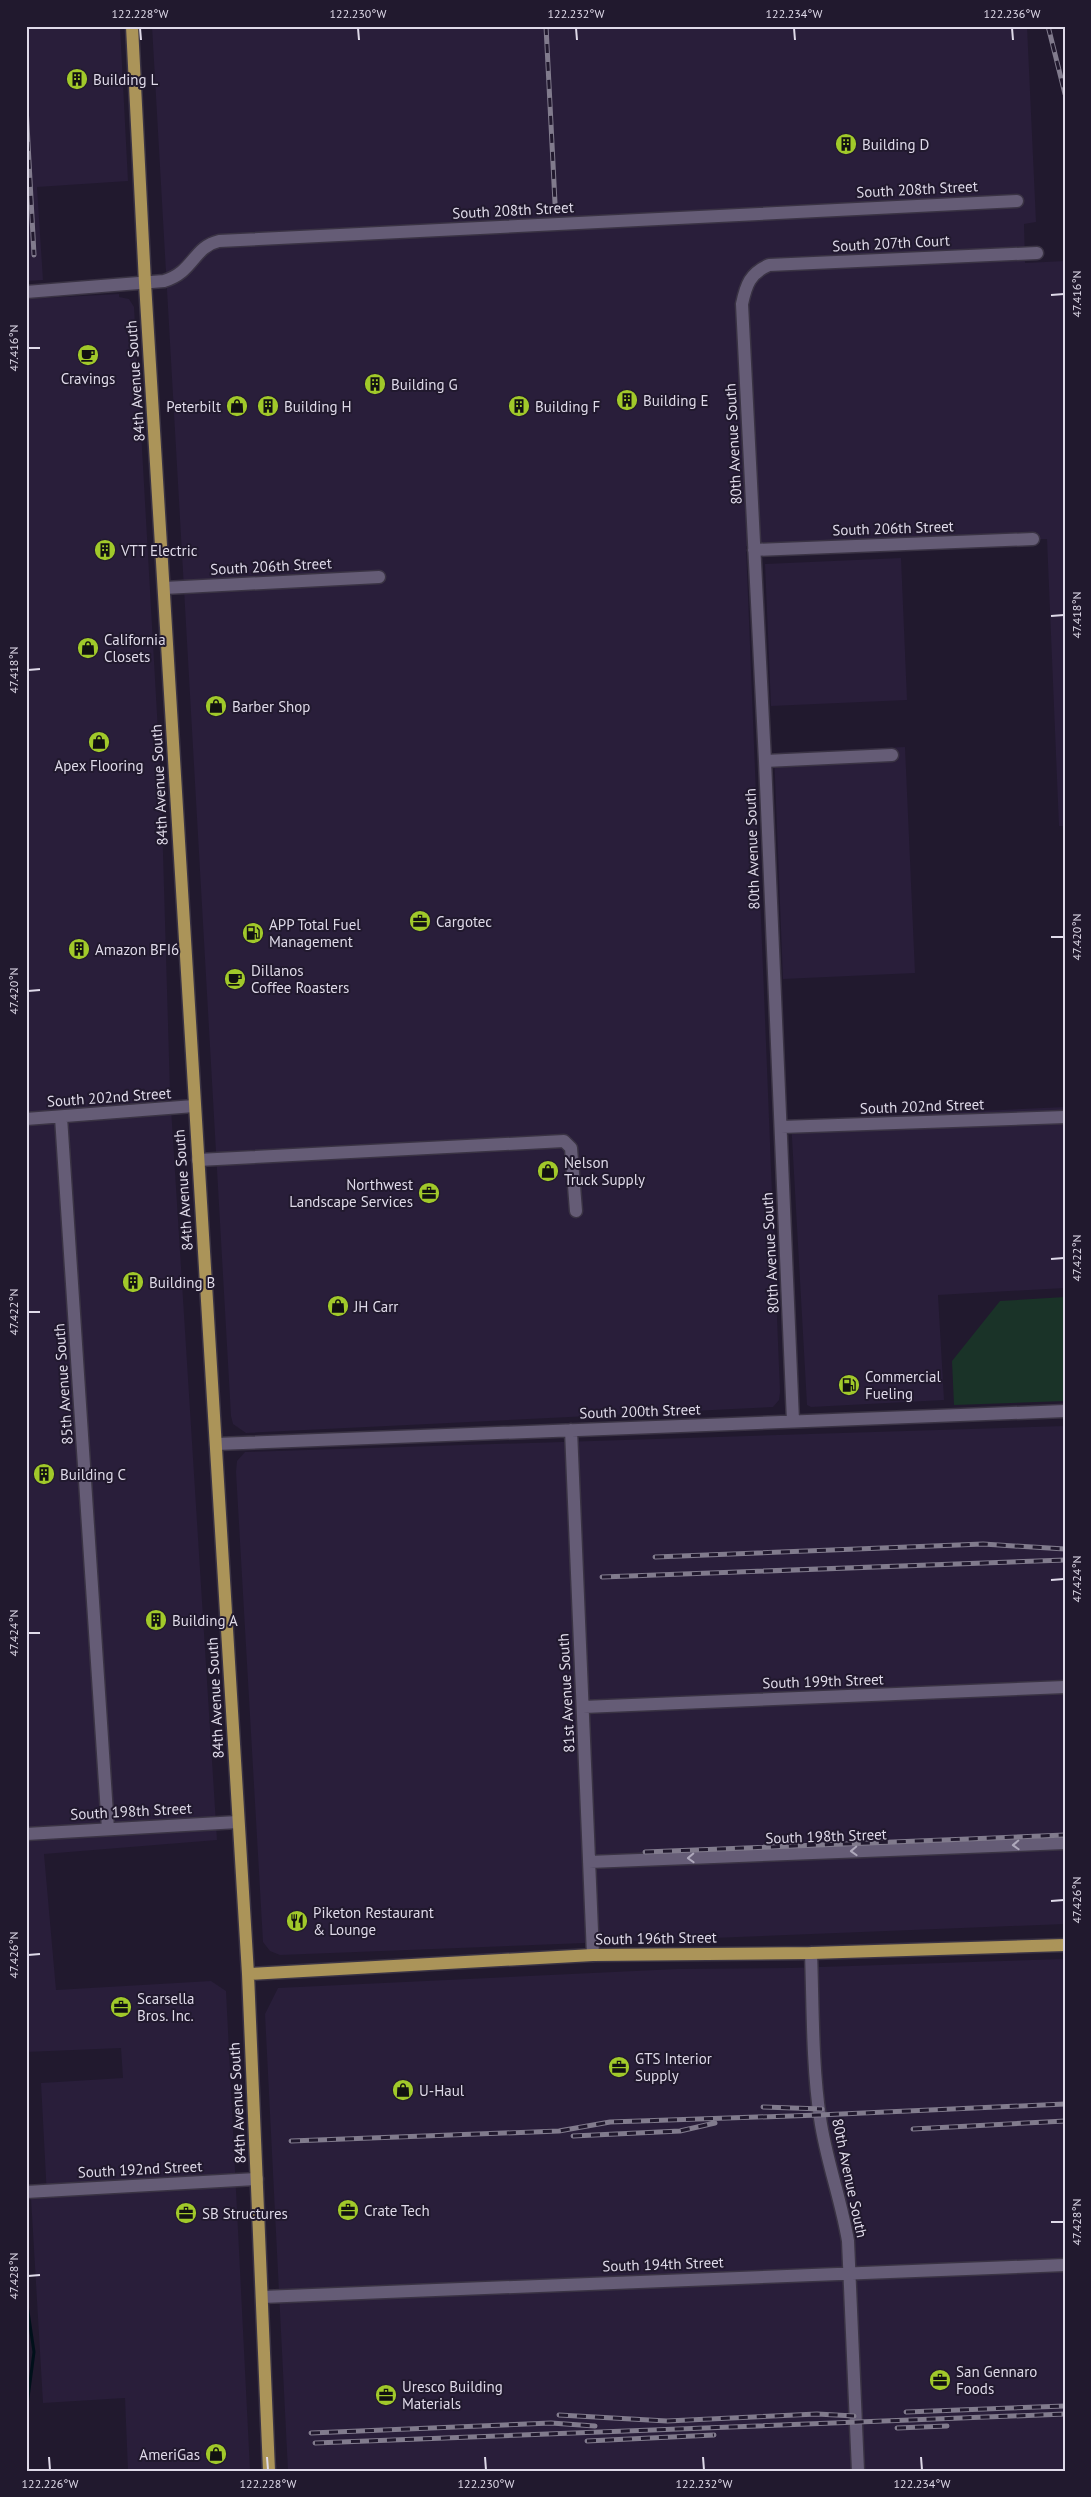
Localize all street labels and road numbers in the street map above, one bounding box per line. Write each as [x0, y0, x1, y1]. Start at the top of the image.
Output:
street label: South 208th Street [856, 176, 978, 202]
street label: South 208th Street [452, 197, 574, 223]
street label: South 207th Court [832, 230, 950, 256]
street label: 84th Avenue South [121, 320, 149, 442]
street label: 80th Avenue South [720, 383, 746, 505]
street label: South 206th Street [832, 516, 954, 540]
street label: South 206th Street [210, 553, 332, 579]
street label: 84th Avenue South [146, 724, 172, 846]
street label: 80th Avenue South [740, 788, 764, 910]
street label: South 202nd Street [46, 1083, 172, 1111]
street label: South 202nd Street [859, 1094, 985, 1118]
street label: 84th Avenue South [169, 1129, 197, 1251]
street label: 80th Avenue South [757, 1192, 783, 1314]
street label: 85th Avenue South [49, 1323, 77, 1445]
street label: South 200th Street [579, 1399, 701, 1423]
street label: 81st Avenue South [553, 1633, 579, 1753]
street label: 84th Avenue South [202, 1637, 228, 1759]
street label: South 199th Street [762, 1669, 884, 1693]
street label: South 198th Street [70, 1798, 192, 1824]
street label: South 198th Street [765, 1824, 887, 1848]
street label: South 196th Street [595, 1927, 717, 1949]
street label: 84th Avenue South [224, 2042, 250, 2164]
street label: 80th Avenue South [828, 2117, 872, 2239]
street label: South 192nd Street [77, 2156, 203, 2182]
street label: South 194th Street [602, 2252, 724, 2276]

